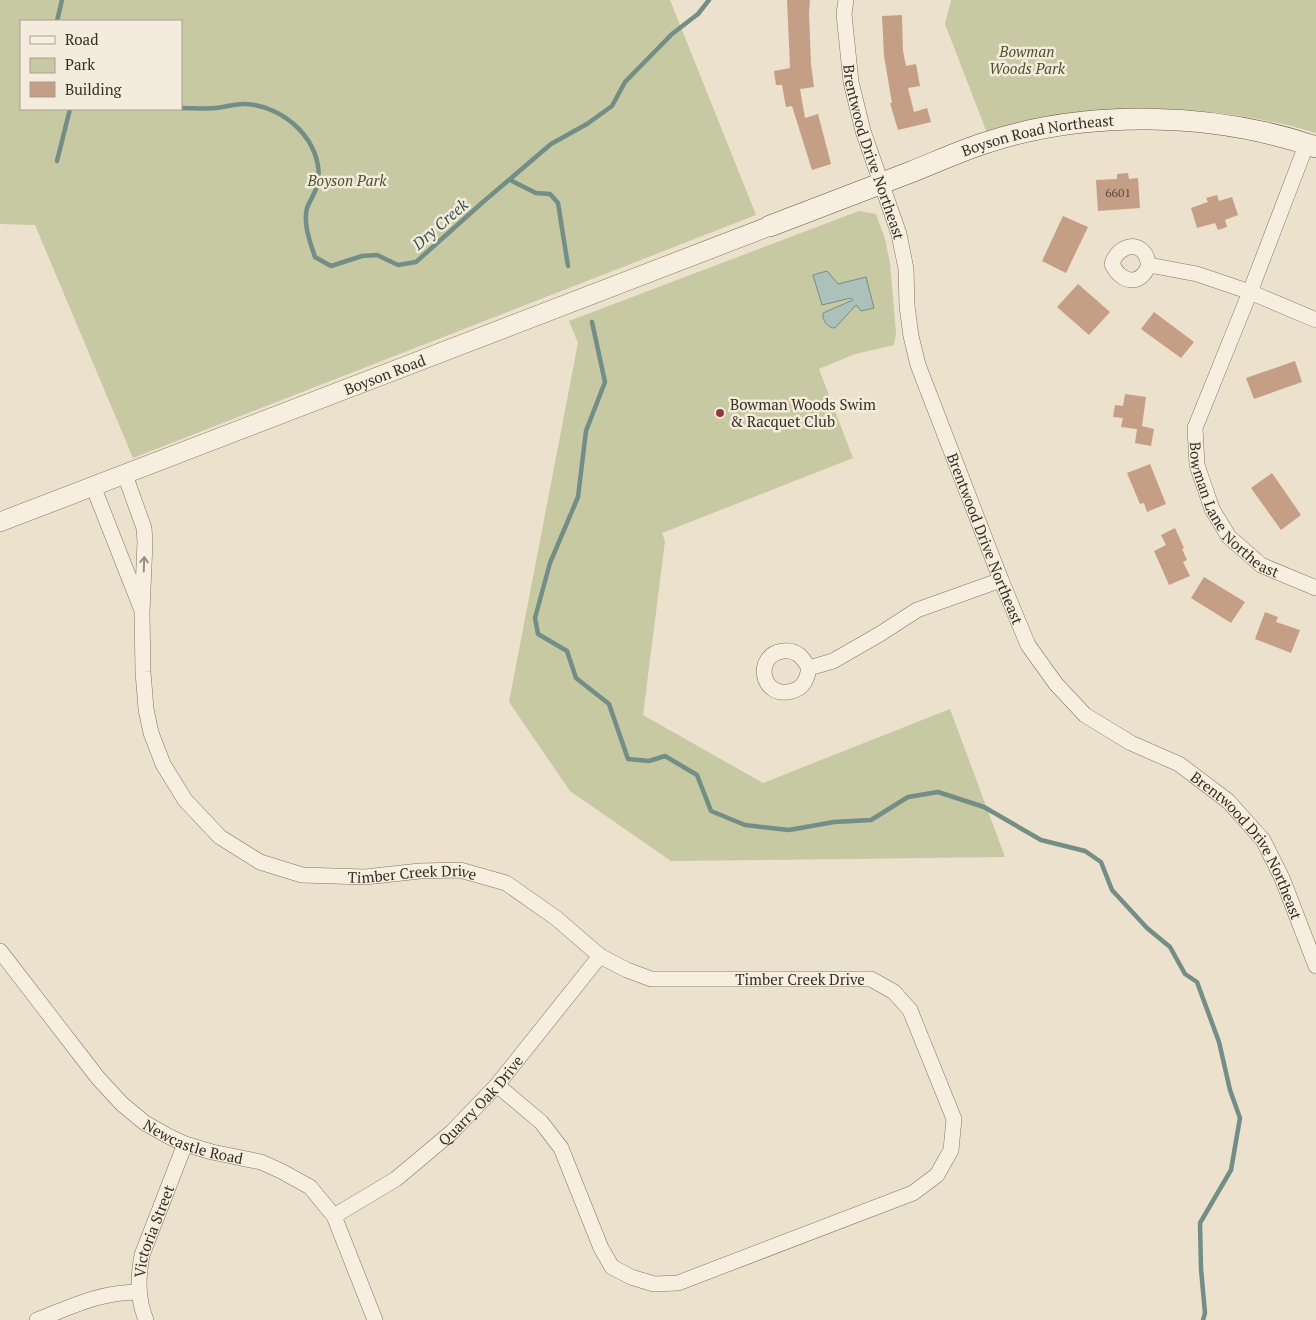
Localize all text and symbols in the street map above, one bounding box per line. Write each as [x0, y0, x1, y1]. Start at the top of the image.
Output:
legend [20, 20, 182, 110]
text: Road [65, 29, 98, 49]
park label: Bowman Woods Park [989, 41, 1066, 78]
text: Park [65, 54, 95, 74]
street label: Brentwood Drive Northeast [839, 63, 910, 241]
text: Building [65, 79, 123, 99]
street label: Boyson Road Northeast [958, 110, 1115, 161]
park label: Boyson Park [307, 170, 387, 190]
house number: 6601 [1105, 185, 1131, 200]
water label: Dry Creek [407, 193, 473, 255]
street label: Boyson Road [341, 349, 428, 399]
place label: Bowman Woods Swim & Racquet Club [730, 394, 876, 431]
marker: Bowman Woods Swim & Racquet Club [714, 407, 726, 419]
street label: Bowman Lane Northeast [1186, 441, 1283, 582]
street label: Brentwood Drive Northeast [943, 450, 1028, 628]
one-way arrow [140, 556, 149, 572]
street label: Brentwood Drive Northeast [1187, 766, 1307, 923]
street label: Timber Creek Drive [347, 860, 479, 887]
street label: Timber Creek Drive [735, 969, 865, 989]
street label: Quarry Oak Drive [434, 1051, 527, 1150]
street label: Newcastle Road [140, 1114, 245, 1168]
street label: Victoria Street [129, 1181, 178, 1278]

